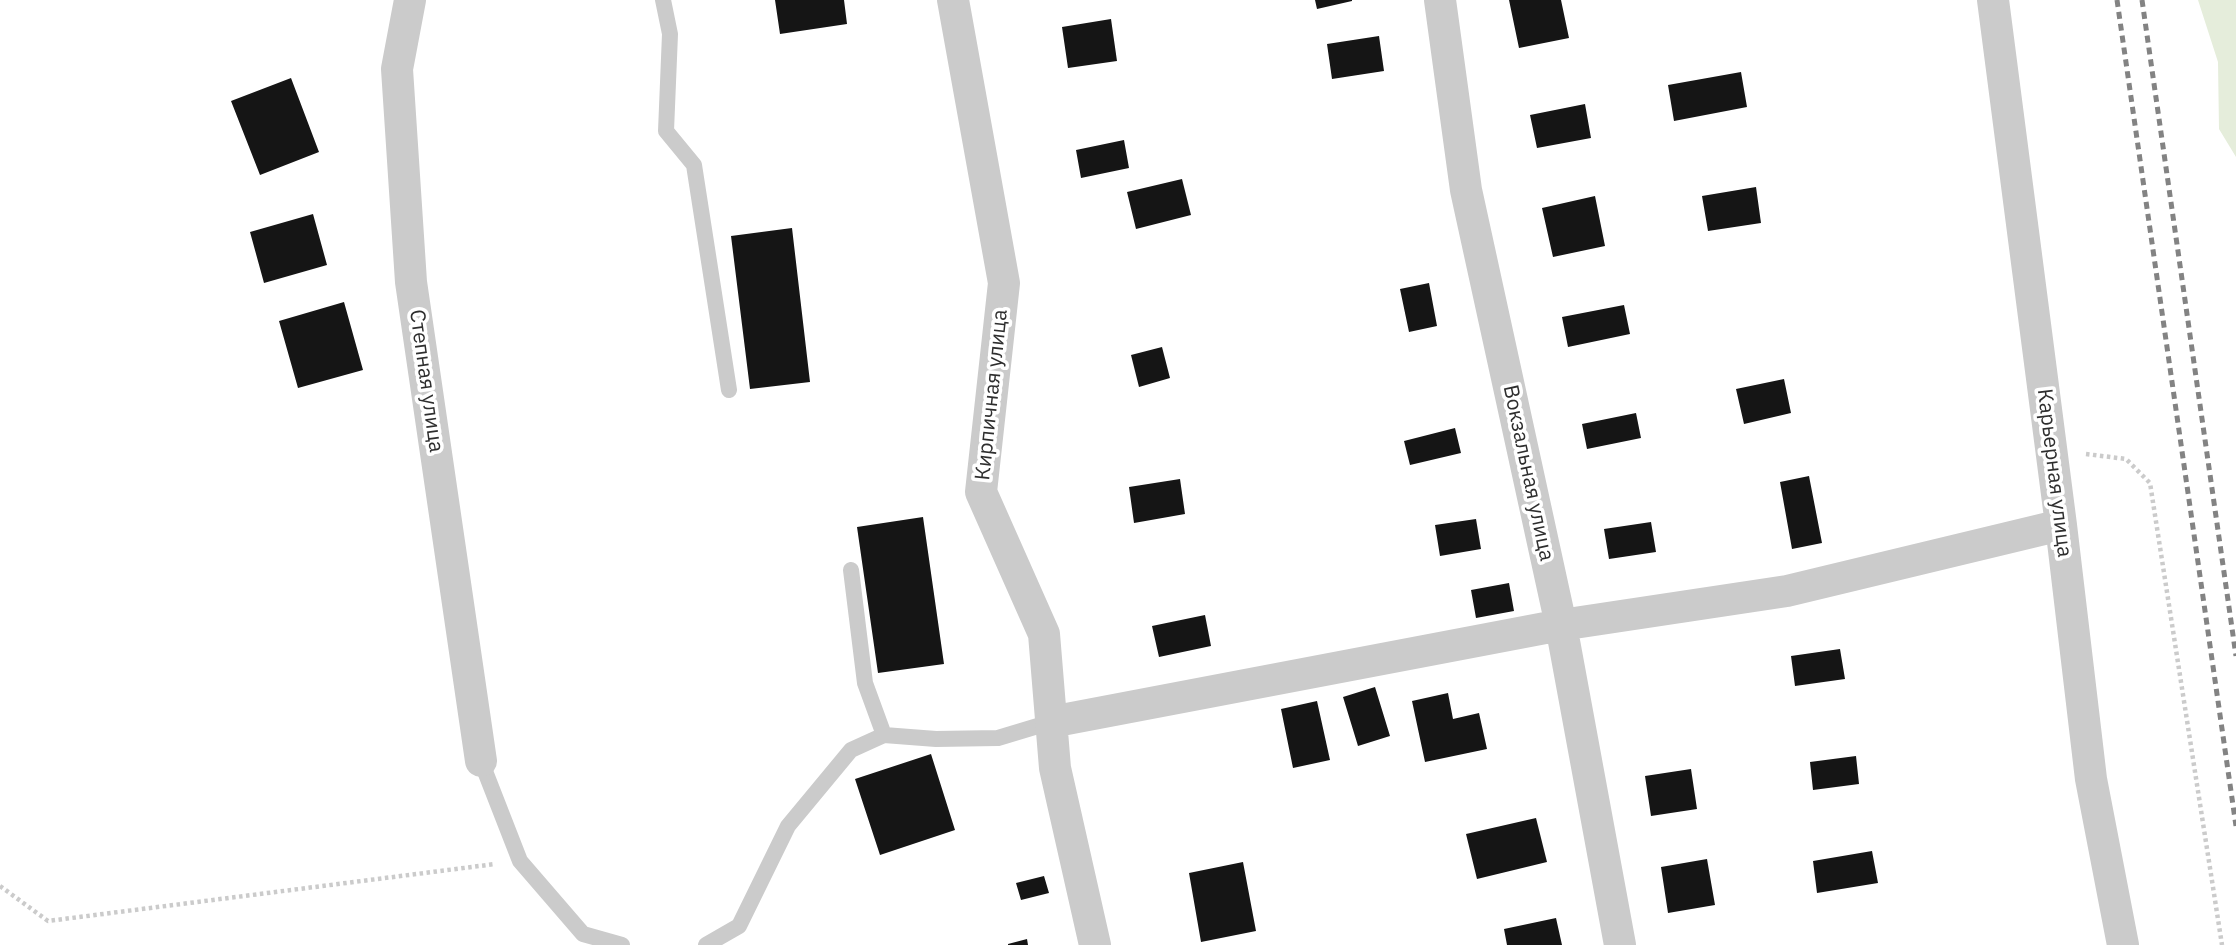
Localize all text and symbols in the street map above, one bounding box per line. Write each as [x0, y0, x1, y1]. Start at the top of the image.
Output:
street label: Степная улица [403, 308, 449, 454]
street label: Кирпичная улица [970, 308, 1014, 482]
street label: Вокзальная улица [1497, 383, 1559, 563]
street label: Карьерная улица [2031, 387, 2077, 559]

